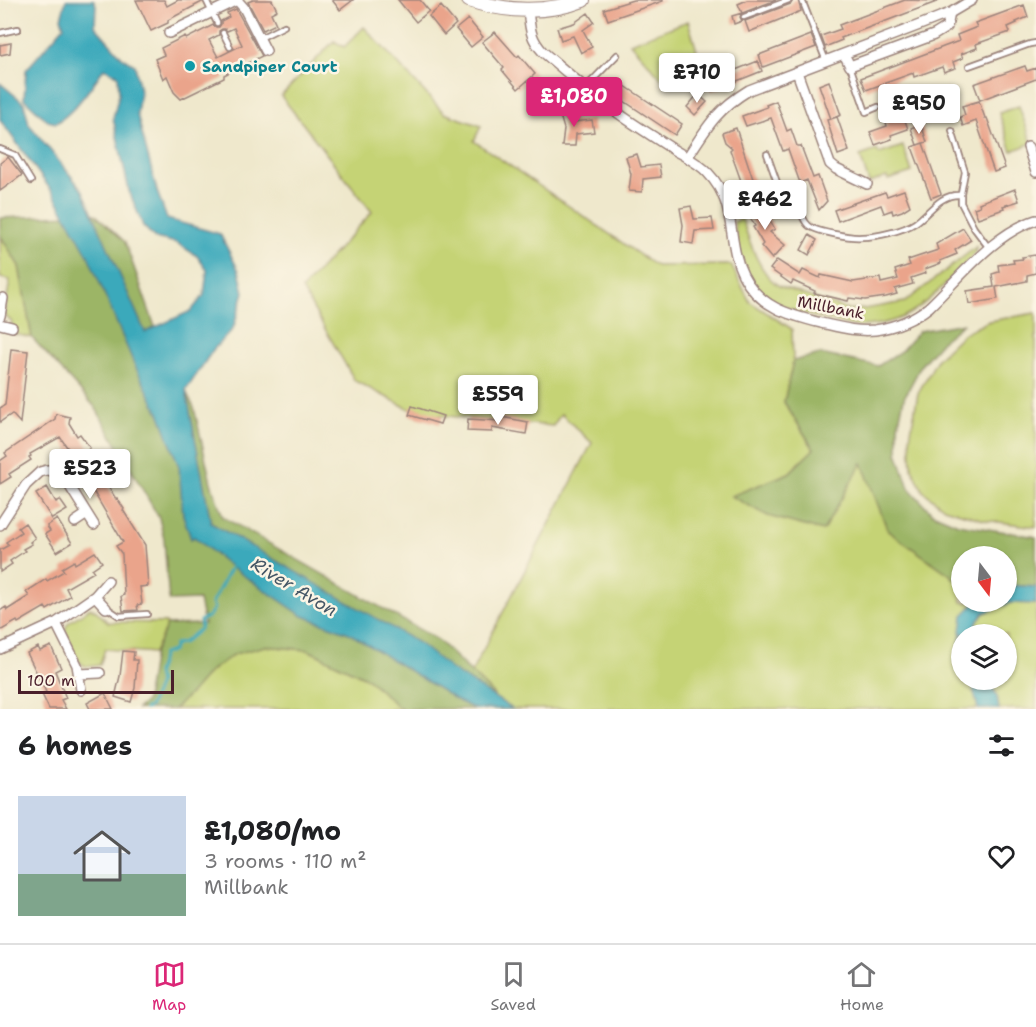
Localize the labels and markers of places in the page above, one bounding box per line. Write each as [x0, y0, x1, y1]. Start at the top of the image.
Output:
pin: £710 [661, 53, 733, 104]
place label: Sandpiper Court [202, 56, 338, 77]
marker: Sandpiper Court [183, 59, 197, 73]
pin: £1,080 [525, 77, 623, 128]
pin: £950 [883, 84, 955, 135]
pin: £462 [729, 180, 801, 231]
pin: £559 [462, 375, 534, 426]
pin: £523 [54, 449, 126, 500]

